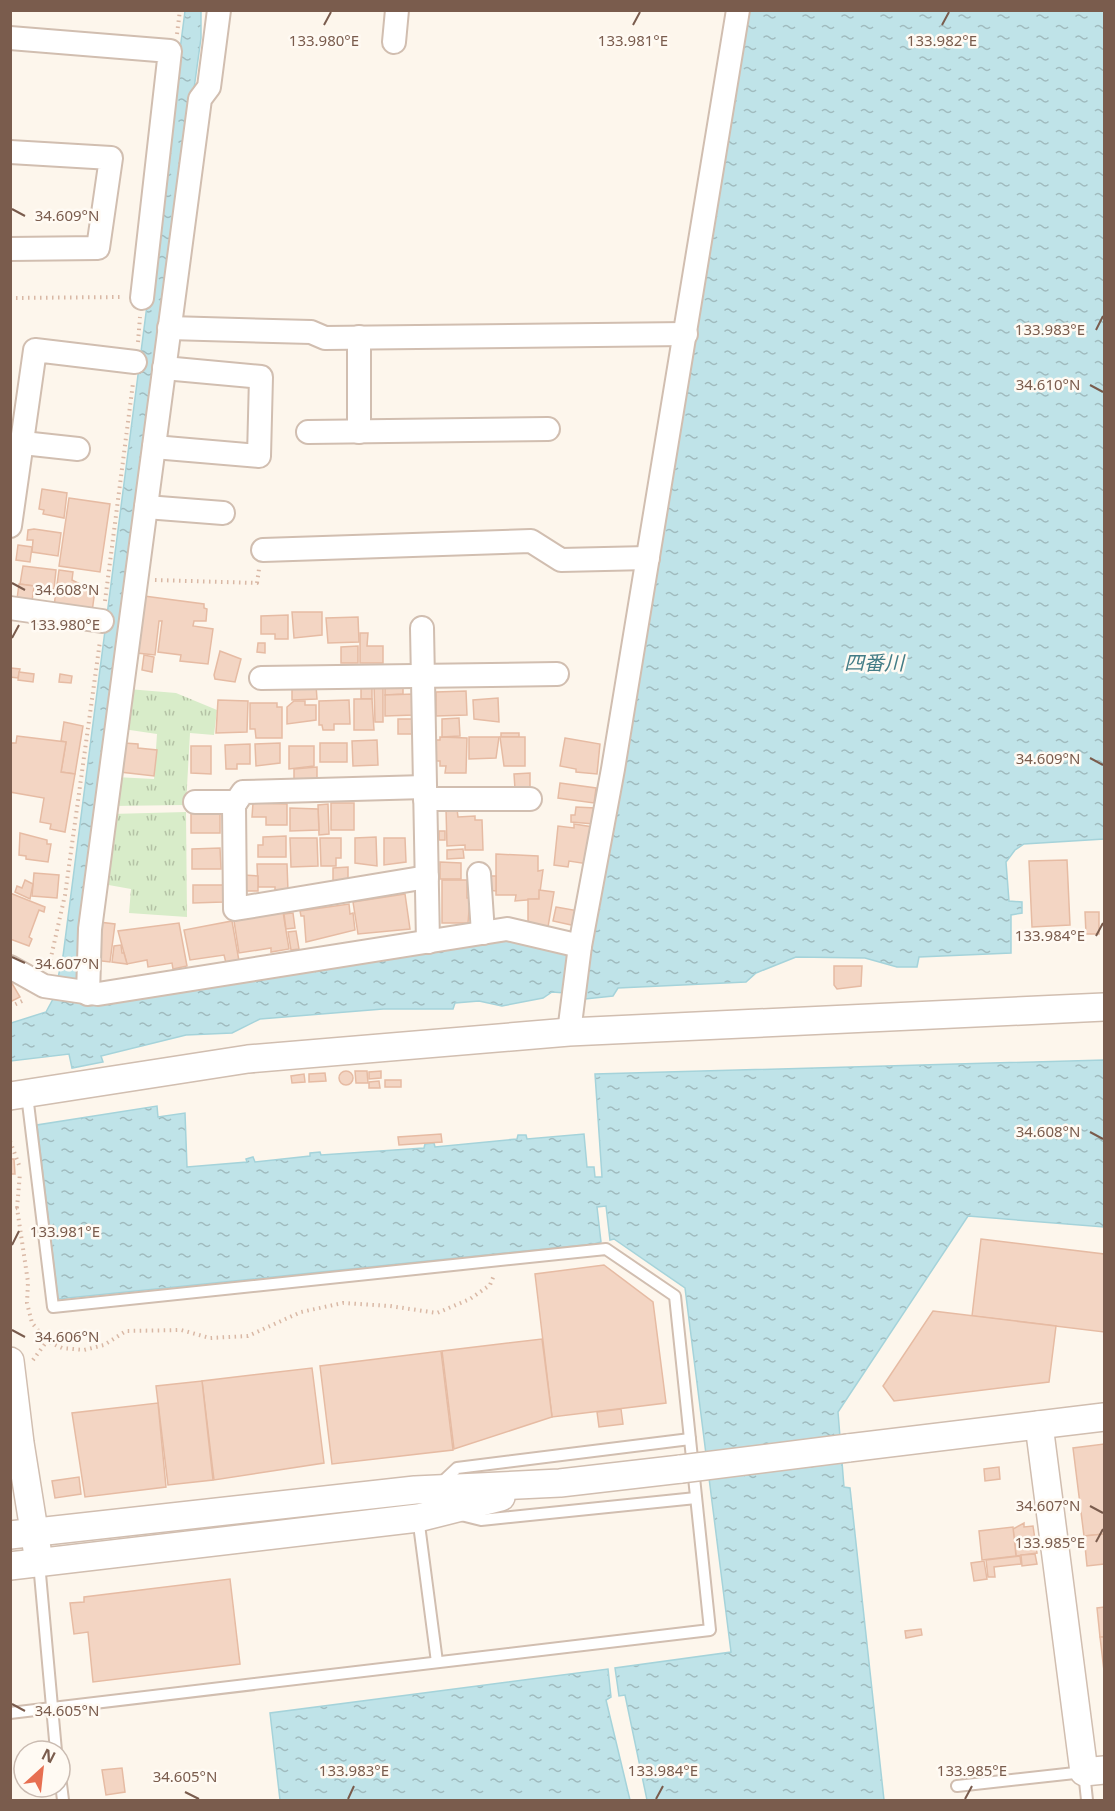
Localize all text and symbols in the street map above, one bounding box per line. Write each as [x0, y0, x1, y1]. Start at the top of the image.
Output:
text: 133.980°E [289, 30, 359, 50]
text: 133.981°E [598, 30, 668, 50]
text: 133.982°E [907, 30, 977, 50]
text: 34.609°N [35, 205, 99, 225]
text: 133.983°E [1015, 319, 1085, 339]
text: 34.610°N [1016, 374, 1080, 394]
text: 34.608°N [35, 579, 99, 599]
text: 133.980°E [30, 614, 100, 634]
water label: 四番川 [844, 649, 906, 676]
text: 34.609°N [1016, 748, 1080, 768]
text: 133.984°E [1015, 925, 1085, 945]
text: 34.607°N [35, 953, 99, 973]
text: 34.608°N [1016, 1121, 1080, 1141]
text: 133.981°E [30, 1221, 100, 1241]
text: 34.606°N [35, 1326, 99, 1346]
text: 34.607°N [1016, 1495, 1080, 1515]
text: 133.985°E [1015, 1532, 1085, 1552]
text: 34.605°N [35, 1700, 99, 1720]
north arrow [12, 1739, 72, 1799]
text: N [38, 1743, 60, 1768]
text: 133.983°E [319, 1760, 389, 1780]
text: 133.984°E [628, 1760, 698, 1780]
text: 133.985°E [937, 1760, 1007, 1780]
text: 34.605°N [153, 1766, 217, 1786]

